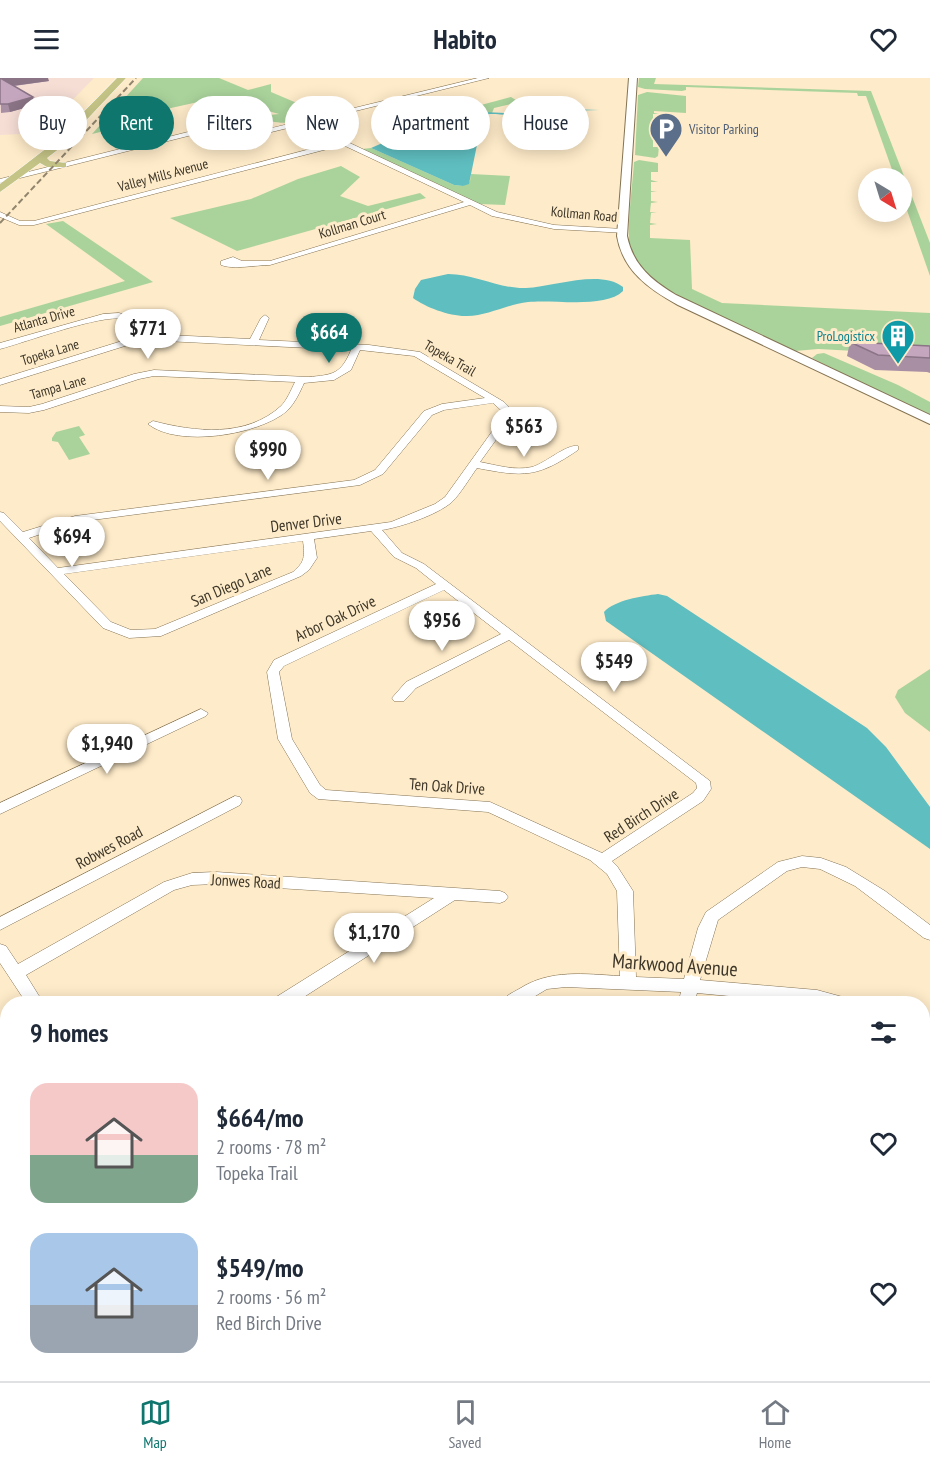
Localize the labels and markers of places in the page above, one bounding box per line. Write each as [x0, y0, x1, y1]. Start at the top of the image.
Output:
parking icon: Visitor Parking [648, 111, 684, 158]
place label: Visitor Parking [688, 120, 759, 138]
pin: $771 [112, 309, 184, 360]
pin: $664 [293, 313, 365, 364]
building icon: ProLogisticx [880, 318, 916, 365]
place label: ProLogisticx [817, 327, 875, 345]
pin: $563 [488, 407, 560, 458]
pin: $990 [232, 430, 304, 481]
pin: $694 [36, 517, 108, 568]
pin: $956 [406, 601, 478, 652]
pin: $549 [578, 642, 650, 693]
pin: $1,940 [58, 724, 156, 775]
pin: $1,170 [325, 913, 423, 964]

